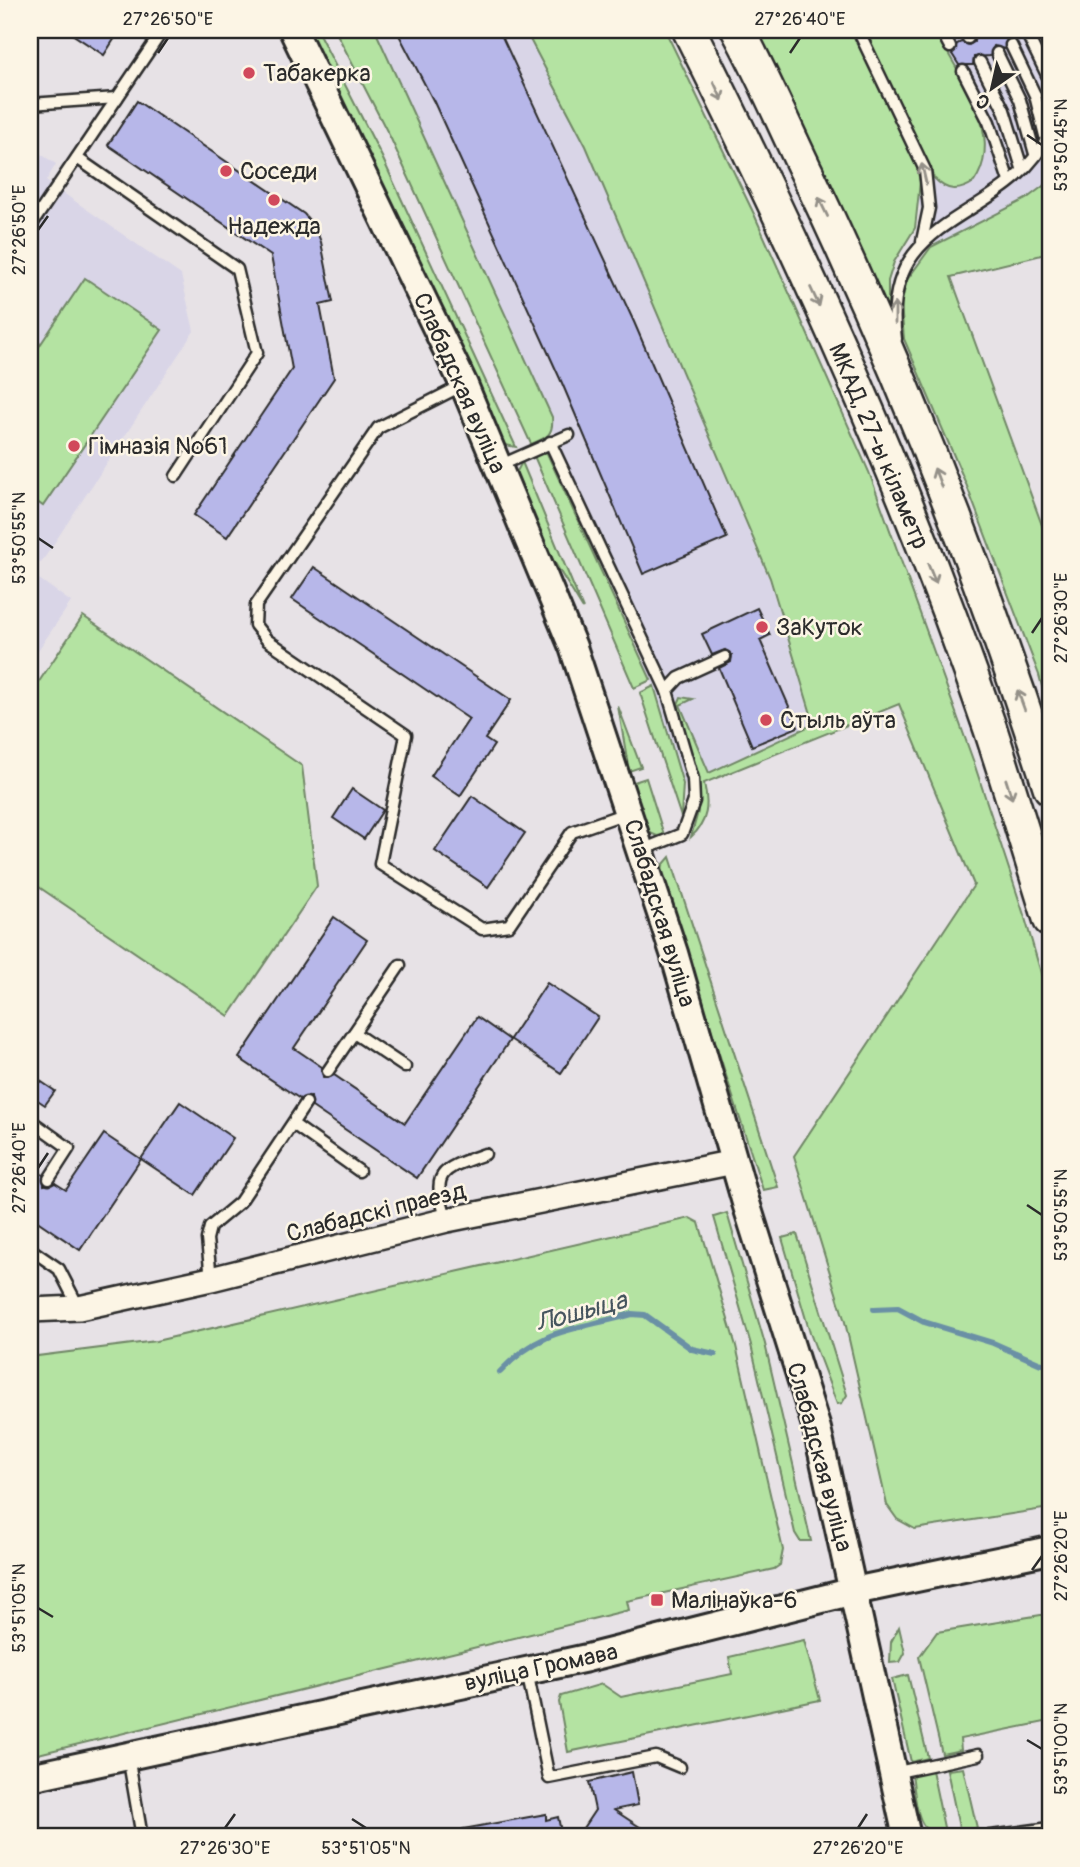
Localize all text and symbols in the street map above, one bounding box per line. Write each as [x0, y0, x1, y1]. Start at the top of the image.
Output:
text: 27°26'50"E [123, 8, 213, 31]
text: 27°26'40"E [755, 8, 845, 31]
north arrow [958, 52, 1028, 122]
place label: Табакерка [263, 59, 371, 88]
marker: Табакерка [241, 65, 257, 81]
one-way arrow [712, 80, 726, 101]
text: С [971, 88, 995, 114]
text: 53°50'45"N [1050, 99, 1073, 191]
place label: Соседи [240, 157, 317, 186]
marker: Соседи [218, 163, 234, 179]
one-way arrow [916, 163, 930, 186]
text: 27°26'50"E [8, 185, 31, 275]
marker: Надежда [266, 192, 282, 208]
one-way arrow [816, 197, 829, 218]
place label: Надежда [227, 212, 321, 241]
one-way arrow [809, 286, 823, 307]
street label: Слабадская вуліца [407, 288, 512, 478]
one-way arrow [888, 302, 902, 325]
street label: МКАД, 27-ы кіламетр [822, 339, 935, 553]
place label: Гімназія №61 [88, 432, 228, 461]
marker: Гімназія №61 [66, 438, 82, 454]
one-way arrow [931, 467, 944, 489]
text: 53°50'55"N [8, 492, 31, 584]
one-way arrow [927, 563, 940, 585]
text: 27°26'30"E [1050, 573, 1073, 663]
place label: ЗаКуток [776, 613, 863, 642]
marker: ЗаКуток [754, 619, 770, 635]
one-way arrow [1014, 689, 1027, 711]
place label: Стыль аўта [780, 706, 896, 735]
marker: Стыль аўта [758, 712, 774, 728]
one-way arrow [1004, 777, 1016, 799]
street label: Слабадская вуліца [617, 816, 702, 1010]
text: 27°26'40"E [8, 1123, 31, 1213]
text: 53°50'55"N [1050, 1169, 1073, 1261]
street label: Слабадскі праезд [283, 1176, 469, 1249]
water label: Лошыца [532, 1284, 632, 1339]
street label: Слабадская вуліца [780, 1359, 859, 1555]
text: 27°26'20"E [1050, 1511, 1073, 1601]
text: 53°51'05"N [8, 1563, 31, 1653]
place label: Малінаўка-6 [671, 1586, 798, 1615]
marker: Малінаўка-6 [649, 1592, 665, 1608]
street label: вуліца Громава [462, 1637, 620, 1698]
text: 53°51'00"N [1050, 1703, 1073, 1795]
text: 27°26'30"E [180, 1837, 270, 1860]
text: 53°51'05"N [321, 1837, 411, 1860]
text: 27°26'20"E [813, 1837, 903, 1860]

